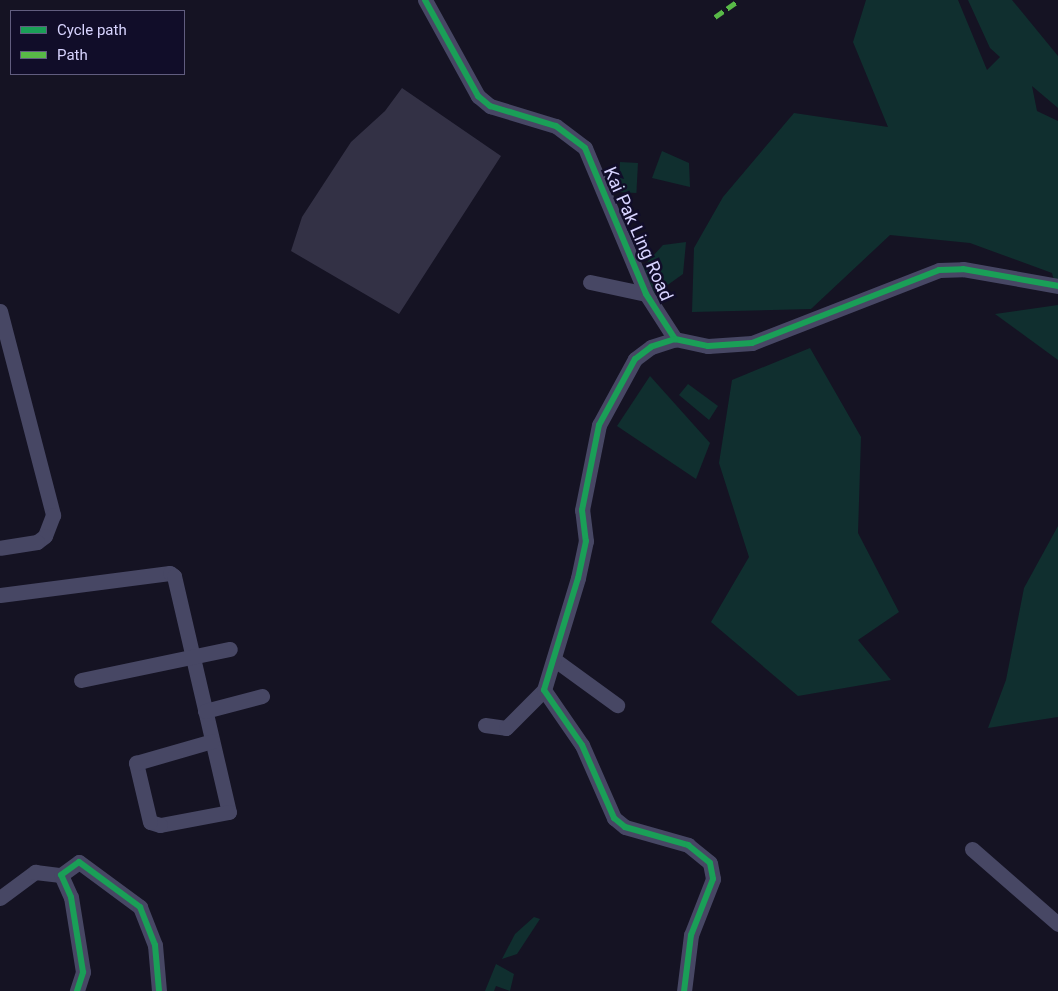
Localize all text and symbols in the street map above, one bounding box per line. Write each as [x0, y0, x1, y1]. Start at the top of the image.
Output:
legend [10, 10, 185, 75]
text: Cycle path [57, 21, 127, 39]
text: Path [57, 46, 88, 64]
street label: Kai Pak Ling Road [599, 164, 677, 304]

